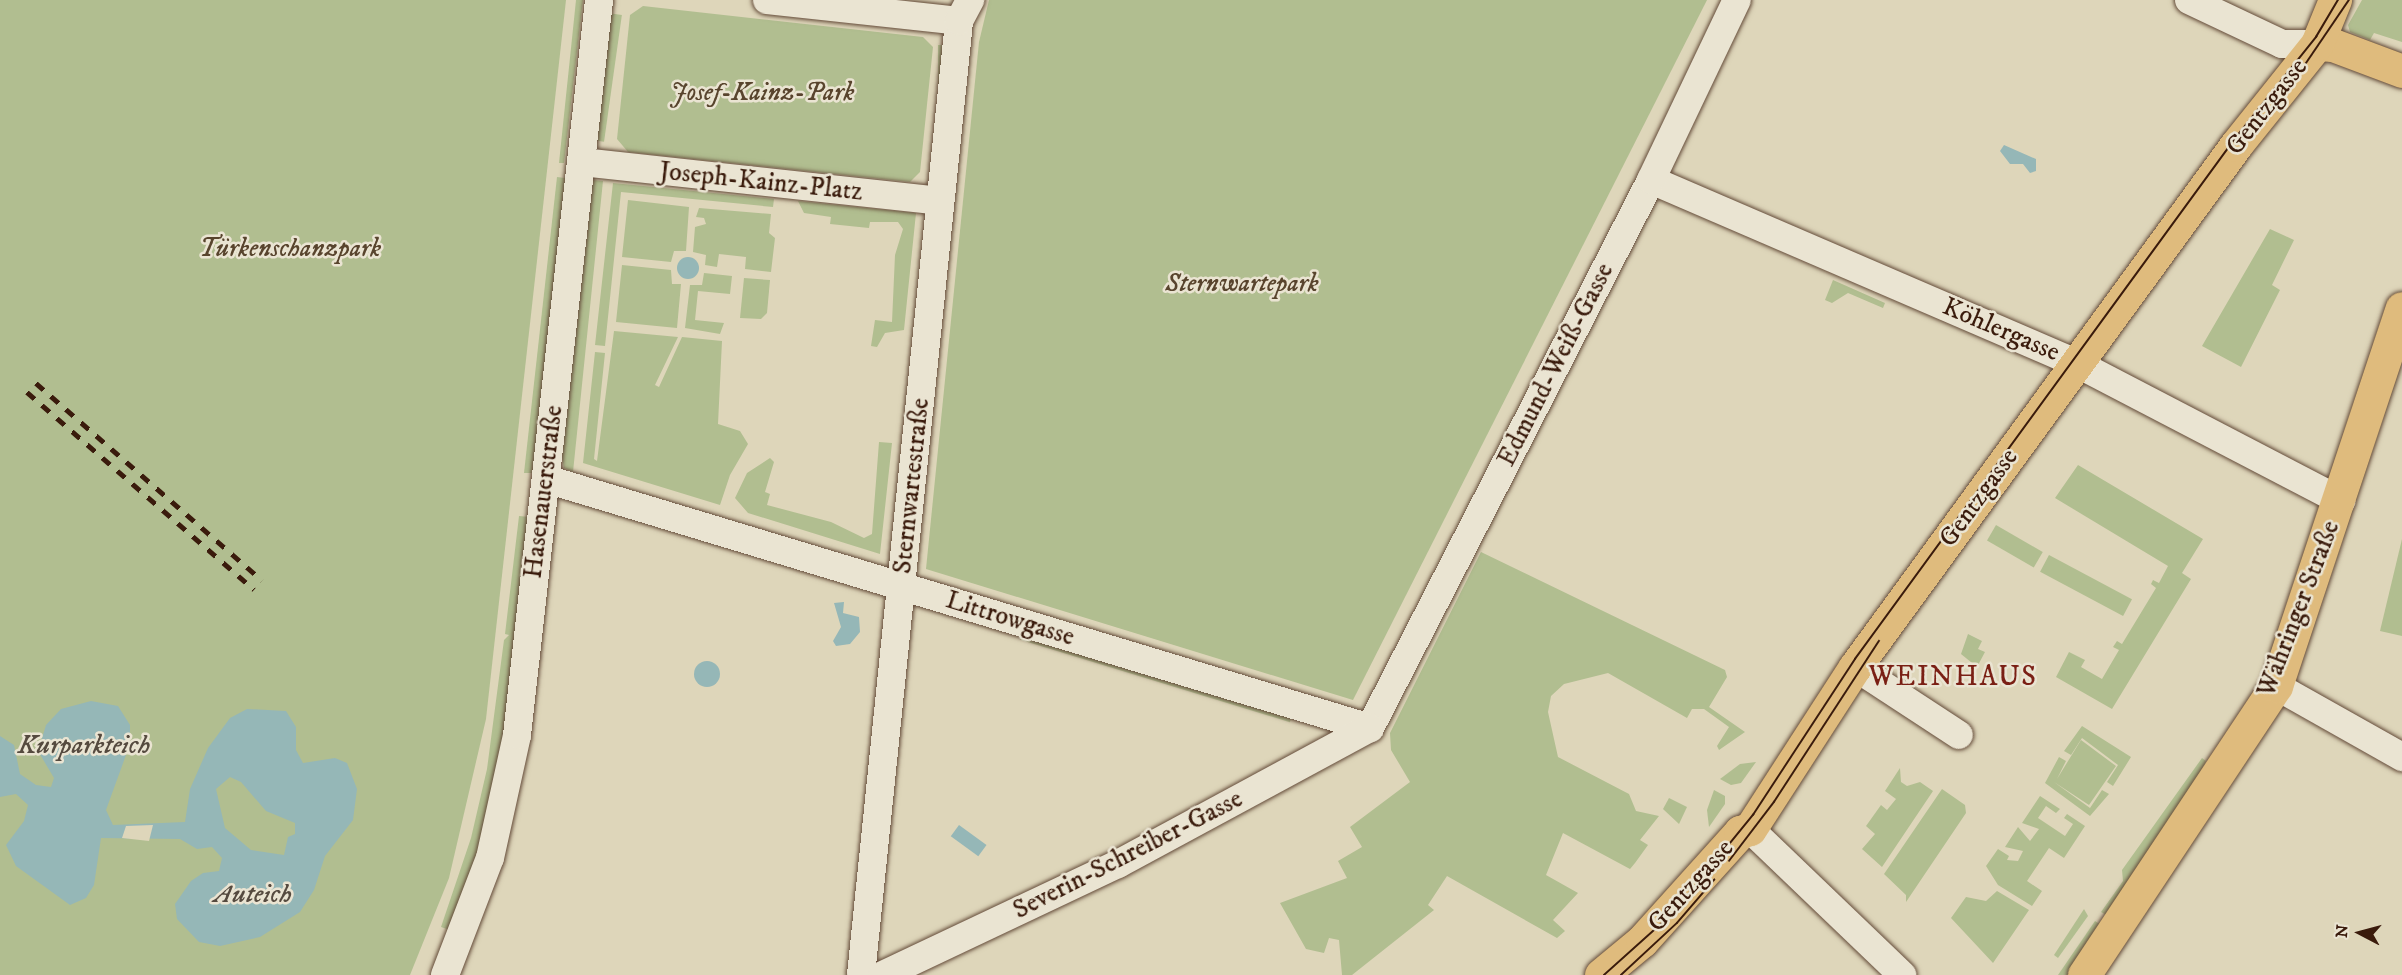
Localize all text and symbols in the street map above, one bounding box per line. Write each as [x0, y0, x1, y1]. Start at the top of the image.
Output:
street label: Gentzgasse [2220, 53, 2314, 161]
park label: Josef-Kainz-Park [670, 77, 854, 109]
street label: Joseph-Kainz-Platz [658, 156, 864, 208]
park label: Türkenschanzpark [199, 233, 381, 265]
street label: Edmund-Weiß-Gasse [1491, 258, 1621, 472]
park label: Sternwartepark [1165, 268, 1319, 300]
street label: Köhlergasse [1938, 291, 2064, 369]
street label: Sternwartestraße [887, 397, 937, 575]
street label: Hasenauerstraße [518, 404, 570, 580]
street label: Gentzgasse [1933, 443, 2025, 553]
street label: Währinger Straße [2251, 516, 2347, 702]
street label: Littrowgasse [942, 585, 1078, 653]
district label: WEINHAUS [1868, 660, 2038, 694]
water label: Kurparkteich [18, 730, 150, 762]
street label: Severin-Schreiber-Gasse [1008, 784, 1248, 926]
street label: Gentzgasse [1641, 833, 1741, 939]
water label: Auteich [214, 879, 292, 911]
north arrow [2330, 903, 2390, 963]
text: N [2331, 924, 2353, 939]

